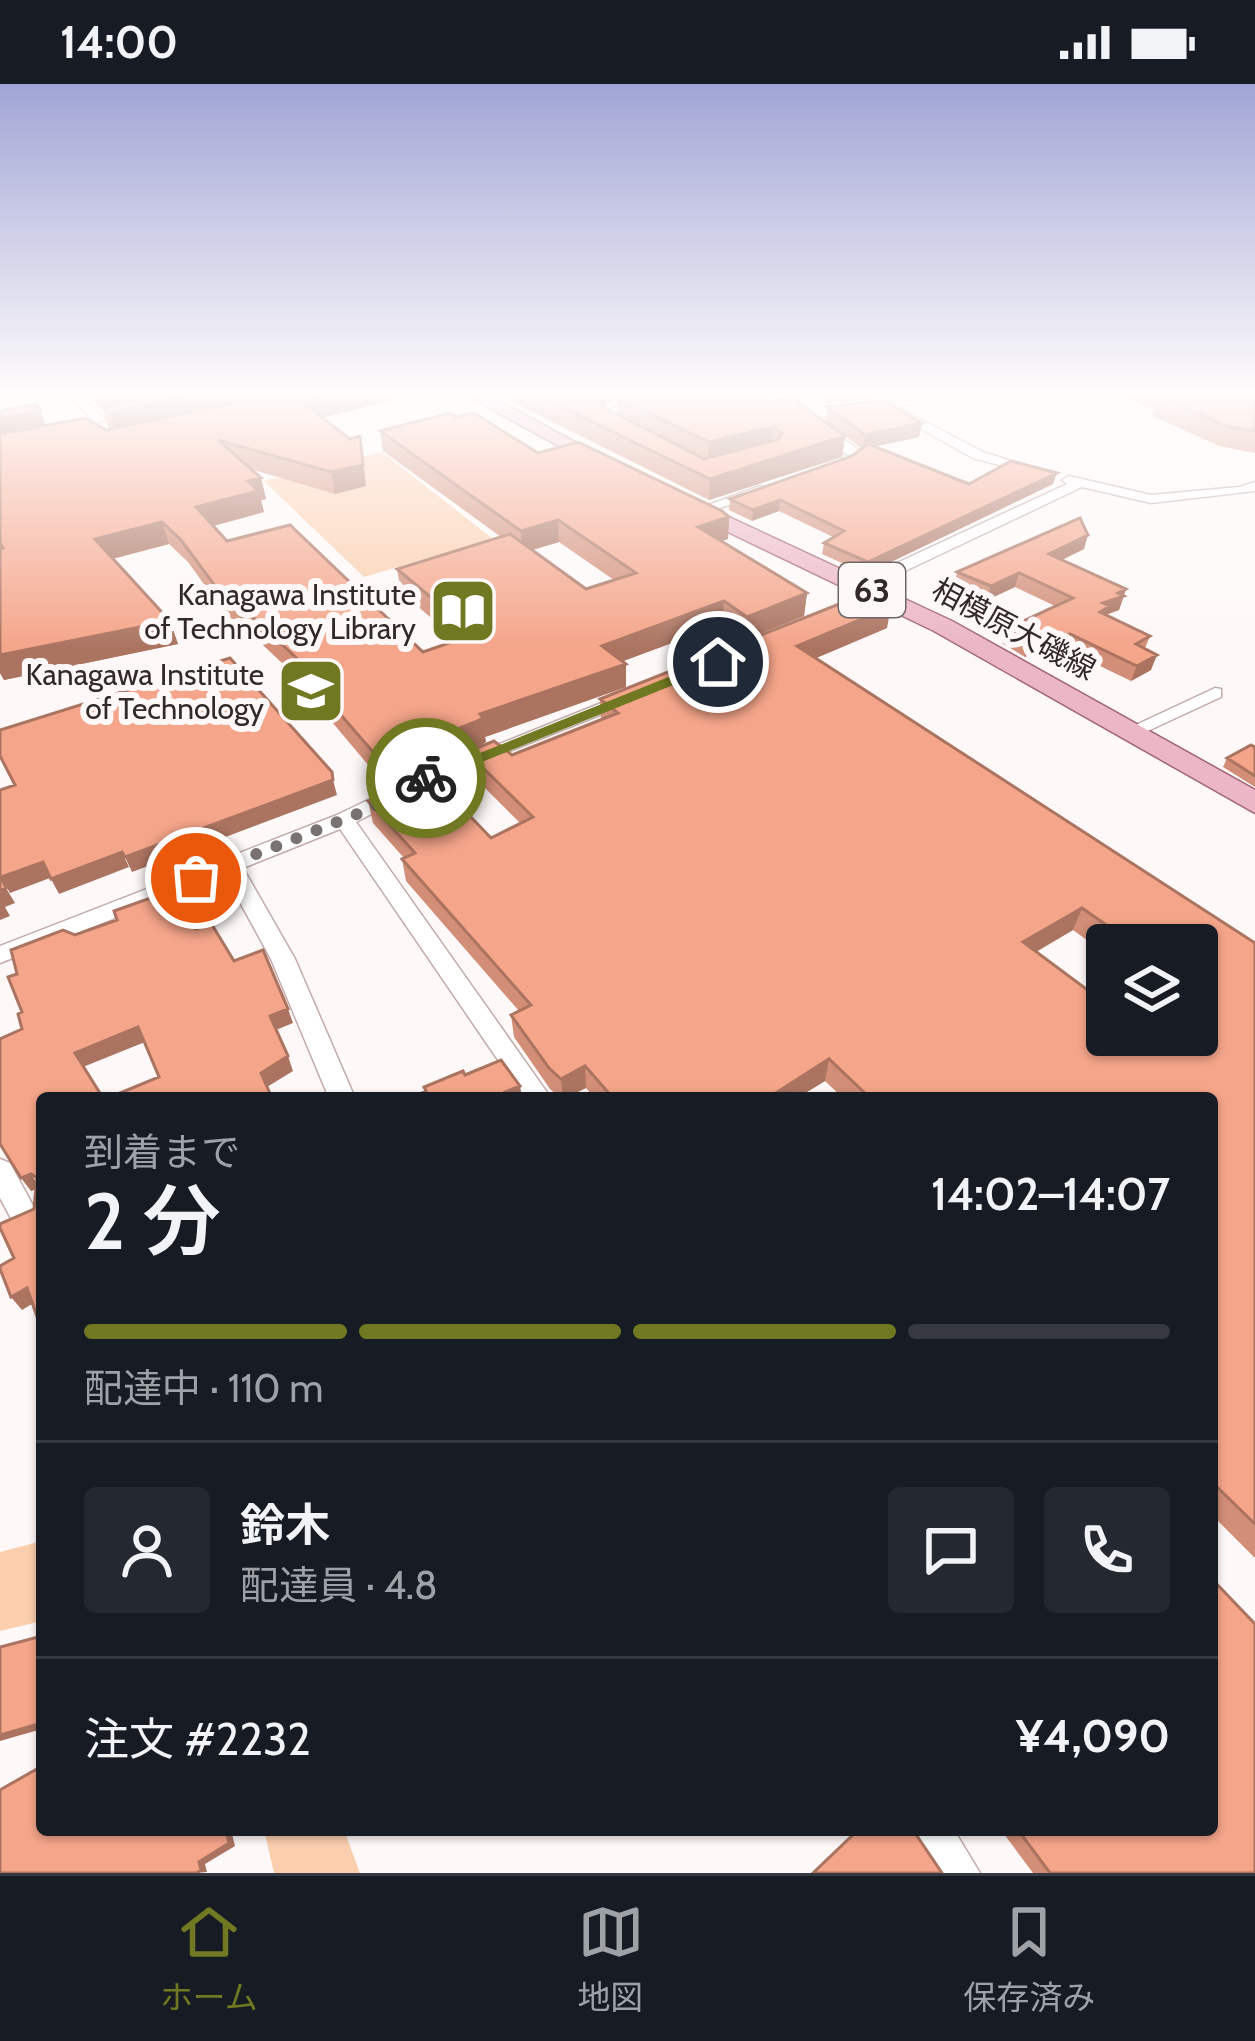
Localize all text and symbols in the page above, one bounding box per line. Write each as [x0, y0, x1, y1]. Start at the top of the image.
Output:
text: 14:00 [60, 15, 178, 69]
road number: 63 [839, 563, 905, 617]
street label: 相模原大磯線 [926, 570, 1102, 688]
place label: Kanagawa Institute of Technology Library [144, 576, 416, 647]
library icon: Kanagawa Institute of Technology Library [428, 576, 498, 646]
pin [667, 611, 769, 713]
icon: home [685, 629, 751, 695]
place label: Kanagawa Institute of Technology [25, 656, 264, 727]
school or university icon: Kanagawa Institute of Technology [276, 656, 346, 726]
courier [366, 718, 486, 838]
icon: bike [393, 745, 459, 811]
pin [145, 827, 247, 929]
icon: bag [163, 845, 229, 911]
map controls [1086, 924, 1218, 1056]
button: layers [1086, 924, 1218, 1056]
text: 到着まで [84, 1128, 240, 1176]
text: 14:02–14:07 [931, 1167, 1170, 1221]
text: 2 分 [84, 1174, 221, 1269]
text: 配達中 · 110 m [84, 1364, 323, 1412]
button: person [84, 1487, 210, 1613]
button: chat [888, 1487, 1014, 1613]
button: phone [1044, 1487, 1170, 1613]
text: 鈴木 [240, 1498, 330, 1552]
text: 配達員 · 4.8 [240, 1561, 438, 1609]
text: ¥4,090 [1016, 1709, 1170, 1763]
text: 注文 #2232 [84, 1712, 311, 1766]
tab: ホーム [160, 1899, 258, 2019]
tab: 地図 [578, 1899, 644, 2019]
tab: 保存済み [963, 1899, 1095, 2019]

